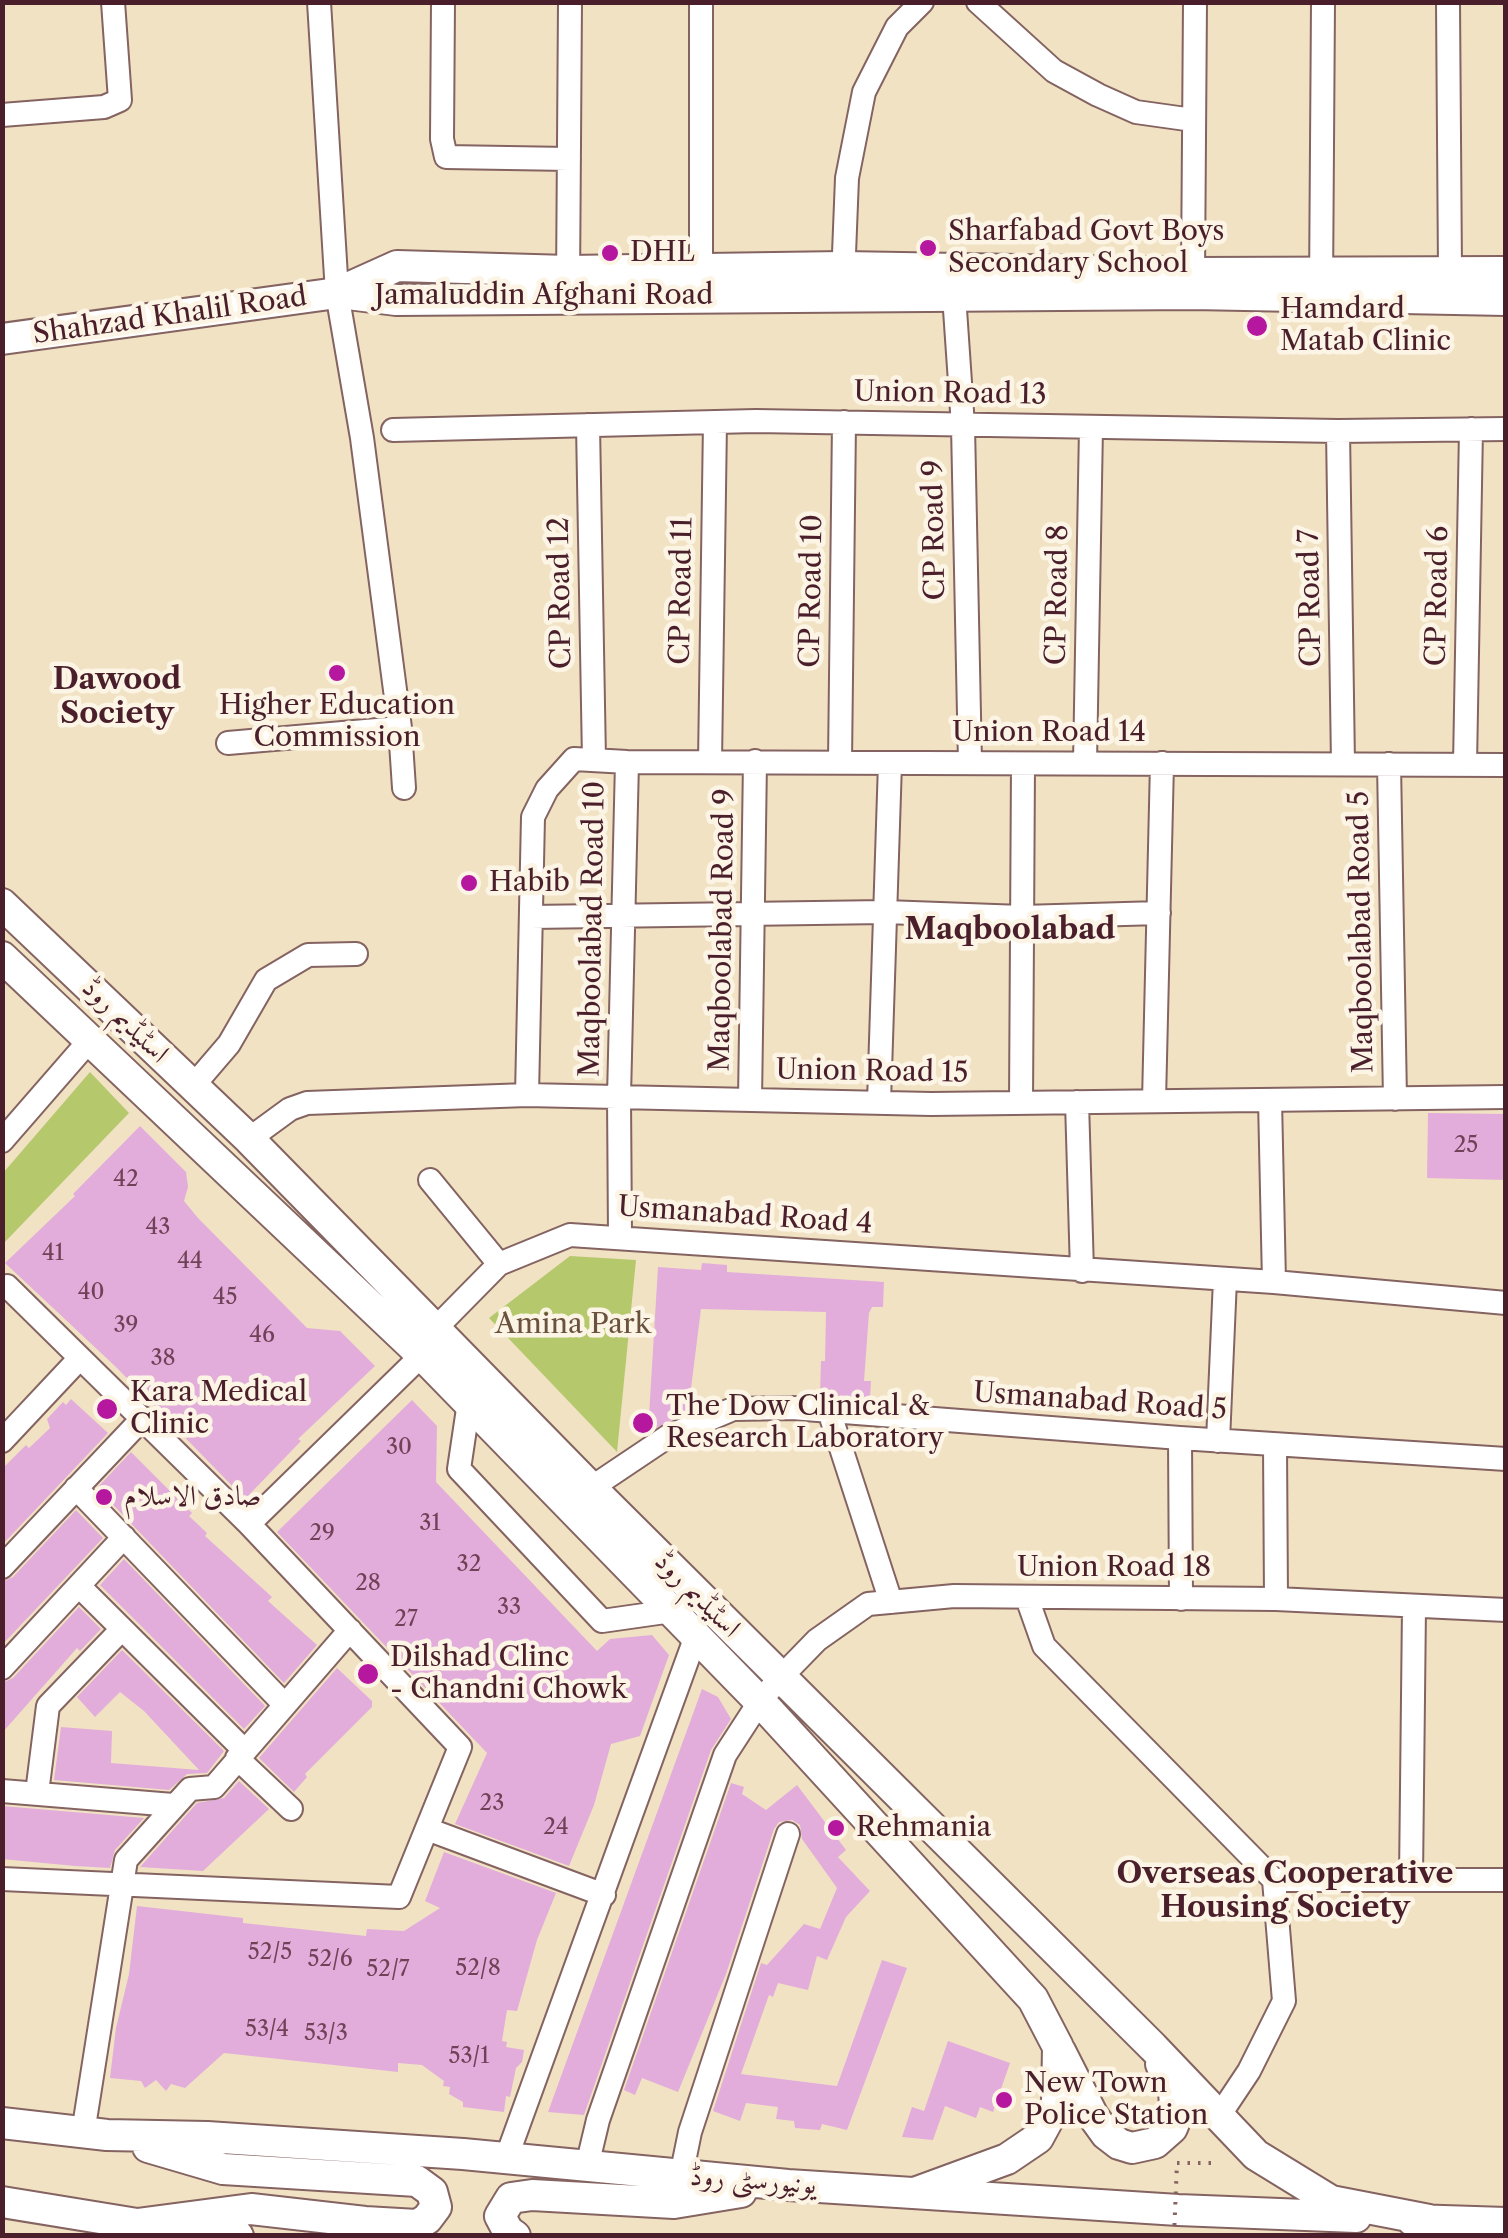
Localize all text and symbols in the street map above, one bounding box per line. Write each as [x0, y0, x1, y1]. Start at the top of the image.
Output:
place label: Sharfabad Govt Boys Secondary School [948, 215, 1224, 281]
place label: DHL [630, 236, 695, 270]
marker: Sharfabad Govt Boys Secondary School [917, 237, 939, 259]
marker: DHL [599, 242, 621, 264]
street label: Jamaluddin Afghani Road [375, 279, 713, 313]
street label: Shahzad Khalil Road [31, 280, 309, 352]
place label: Hamdard Matab Clinic [1280, 293, 1451, 359]
marker: Hamdard Matab Clinic [1244, 313, 1270, 339]
street label: Union Road 13 [853, 376, 1047, 412]
street label: CP Road 9 [917, 459, 953, 601]
street label: CP Road 10 [794, 514, 830, 668]
street label: CP Road 12 [543, 517, 579, 669]
street label: CP Road 11 [664, 517, 700, 665]
street label: CP Road 8 [1040, 524, 1076, 666]
street label: CP Road 6 [1420, 525, 1456, 667]
street label: CP Road 7 [1293, 529, 1329, 667]
district label: Dawood Society [53, 662, 181, 732]
marker: Higher Education Commission [326, 662, 348, 684]
place label: Higher Education Commission [219, 689, 455, 755]
street label: Union Road 14 [952, 716, 1146, 750]
street label: Maqboolabad Road 10 [574, 781, 612, 1077]
street label: Maqboolabad Road 9 [704, 788, 742, 1072]
street label: Maqboolabad Road 5 [1343, 791, 1381, 1073]
place label: Habib [489, 866, 570, 900]
marker: Habib [458, 872, 480, 894]
district label: Maqboolabad [904, 912, 1116, 948]
street label: اسٹیڈیم روڈ [75, 971, 175, 1071]
street label: Union Road 15 [775, 1054, 969, 1090]
house number: 25 [1454, 1133, 1478, 1159]
house number: 42 [113, 1167, 139, 1193]
street label: Usmanabad Road 4 [617, 1190, 873, 1242]
house number: 43 [146, 1215, 170, 1241]
house number: 41 [42, 1241, 64, 1267]
house number: 44 [177, 1249, 203, 1275]
house number: 40 [78, 1280, 104, 1306]
house number: 45 [213, 1285, 237, 1311]
park label: Amina Park [495, 1308, 651, 1342]
house number: 39 [113, 1313, 139, 1339]
house number: 46 [249, 1323, 275, 1349]
house number: 38 [150, 1346, 176, 1372]
place label: Kara Medical Clinic [130, 1376, 307, 1442]
street label: Usmanabad Road 5 [972, 1376, 1228, 1428]
place label: The Dow Clinical & Research Laboratory [666, 1390, 944, 1456]
marker: Kara Medical Clinic [94, 1396, 120, 1422]
marker: The Dow Clinical & Research Laboratory [630, 1410, 656, 1436]
house number: 30 [386, 1435, 412, 1461]
place label: صادق الاسلام [124, 1480, 261, 1514]
marker: صادق الاسلام [93, 1486, 115, 1508]
house number: 31 [419, 1511, 441, 1537]
house number: 29 [309, 1521, 335, 1547]
street label: اسٹیڈیم روڈ [647, 1545, 747, 1645]
street label: Union Road 18 [1017, 1551, 1211, 1585]
house number: 32 [457, 1552, 481, 1578]
house number: 28 [355, 1571, 381, 1597]
house number: 33 [497, 1595, 521, 1621]
house number: 27 [394, 1607, 418, 1633]
place label: Dilshad Clinc - Chandni Chowk [390, 1641, 627, 1707]
marker: Dilshad Clinc - Chandni Chowk [355, 1661, 381, 1687]
house number: 23 [480, 1791, 504, 1817]
place label: Rehmania [856, 1811, 991, 1845]
house number: 24 [543, 1815, 569, 1841]
marker: Rehmania [825, 1817, 847, 1839]
district label: Overseas Cooperative Housing Society [1117, 1856, 1453, 1926]
house number: 52/5 [248, 1940, 292, 1966]
house number: 52/6 [307, 1947, 353, 1973]
house number: 52/8 [455, 1956, 501, 1982]
house number: 52/7 [366, 1957, 410, 1983]
house number: 53/4 [245, 2017, 289, 2043]
house number: 53/3 [304, 2021, 348, 2047]
house number: 53/1 [449, 2044, 489, 2070]
place label: New Town Police Station [1024, 2067, 1208, 2133]
marker: New Town Police Station [993, 2089, 1015, 2111]
street label: یونیورسٹی روڈ [689, 2160, 817, 2202]

